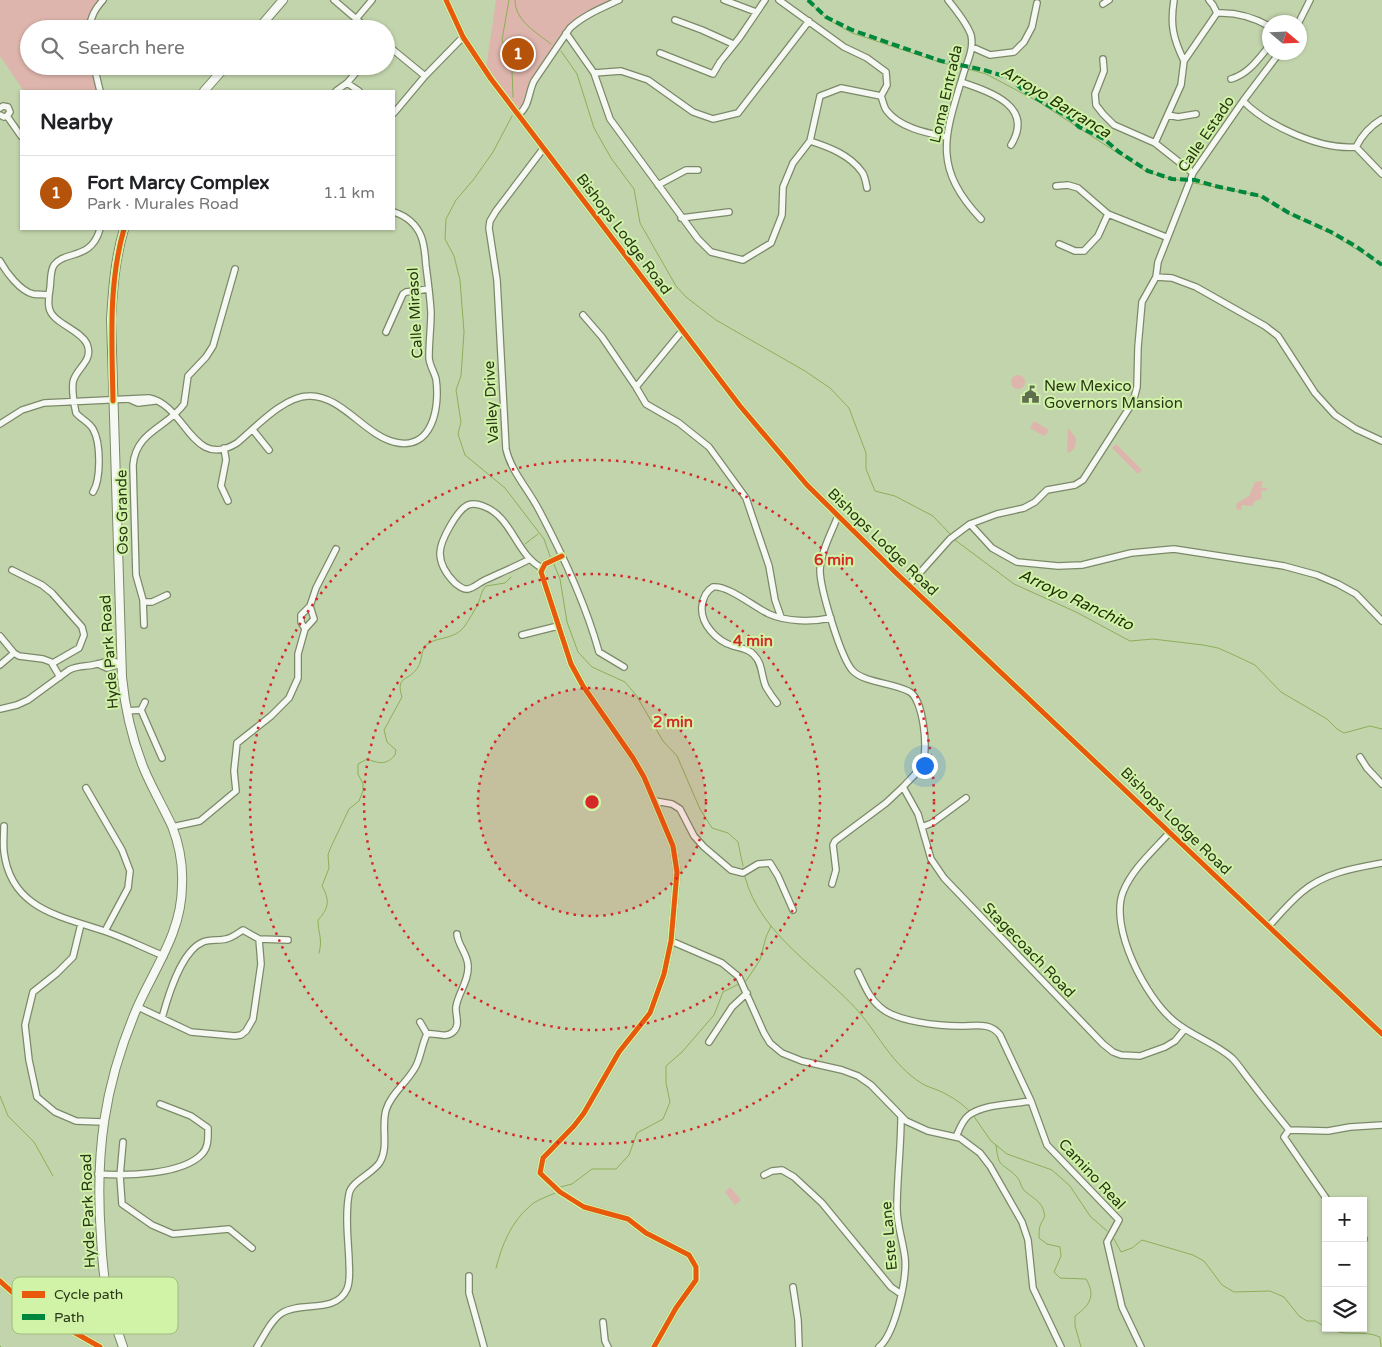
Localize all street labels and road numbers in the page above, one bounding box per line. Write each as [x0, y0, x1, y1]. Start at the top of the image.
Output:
street label: Loma Entrada [926, 43, 966, 145]
street label: Calle Estado [1174, 92, 1238, 176]
street label: Bishops Lodge Road [573, 170, 675, 298]
street label: Calle Mirasol [404, 267, 426, 359]
street label: Valley Drive [480, 360, 502, 444]
street label: Oso Grande [112, 469, 132, 555]
street label: Bishops Lodge Road [824, 485, 942, 599]
street label: Hyde Park Road [96, 594, 122, 710]
street label: Bishops Lodge Road [1117, 764, 1235, 878]
street label: Stagecoach Road [979, 899, 1079, 1001]
street label: Camino Real [1055, 1135, 1129, 1213]
street label: Hyde Park Road [77, 1153, 99, 1269]
street label: Este Lane [877, 1201, 901, 1271]

